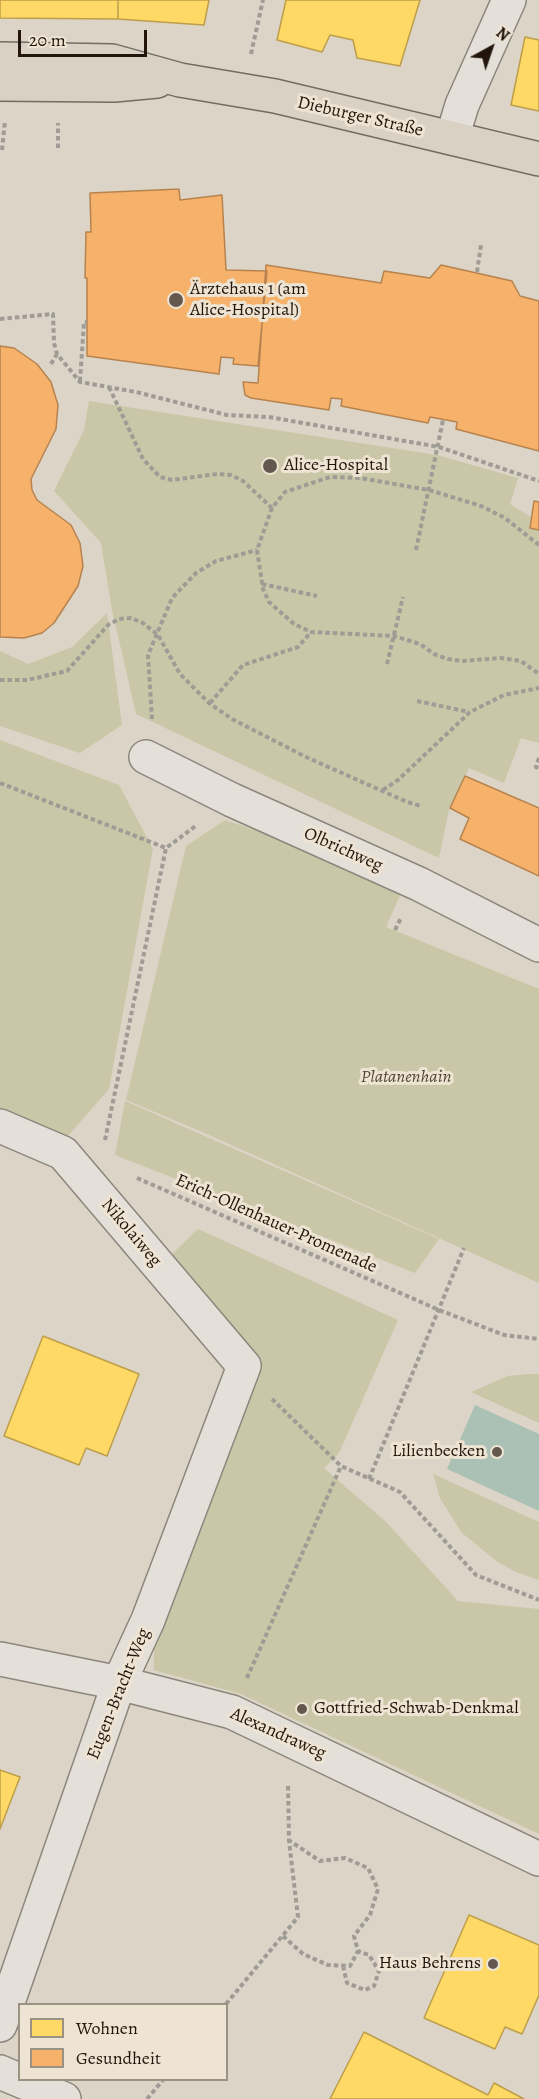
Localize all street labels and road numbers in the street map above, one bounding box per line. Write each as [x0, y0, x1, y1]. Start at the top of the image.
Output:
street label: Dieburger Straße [295, 92, 425, 142]
street label: Olbrichweg [300, 823, 386, 877]
street label: Erich-Ollenhauer-Promenade [172, 1170, 380, 1278]
street label: Nikolaiweg [96, 1194, 166, 1272]
street label: Eugen-Bracht-Weg [83, 1625, 155, 1763]
street label: Alexandraweg [227, 1703, 329, 1765]

